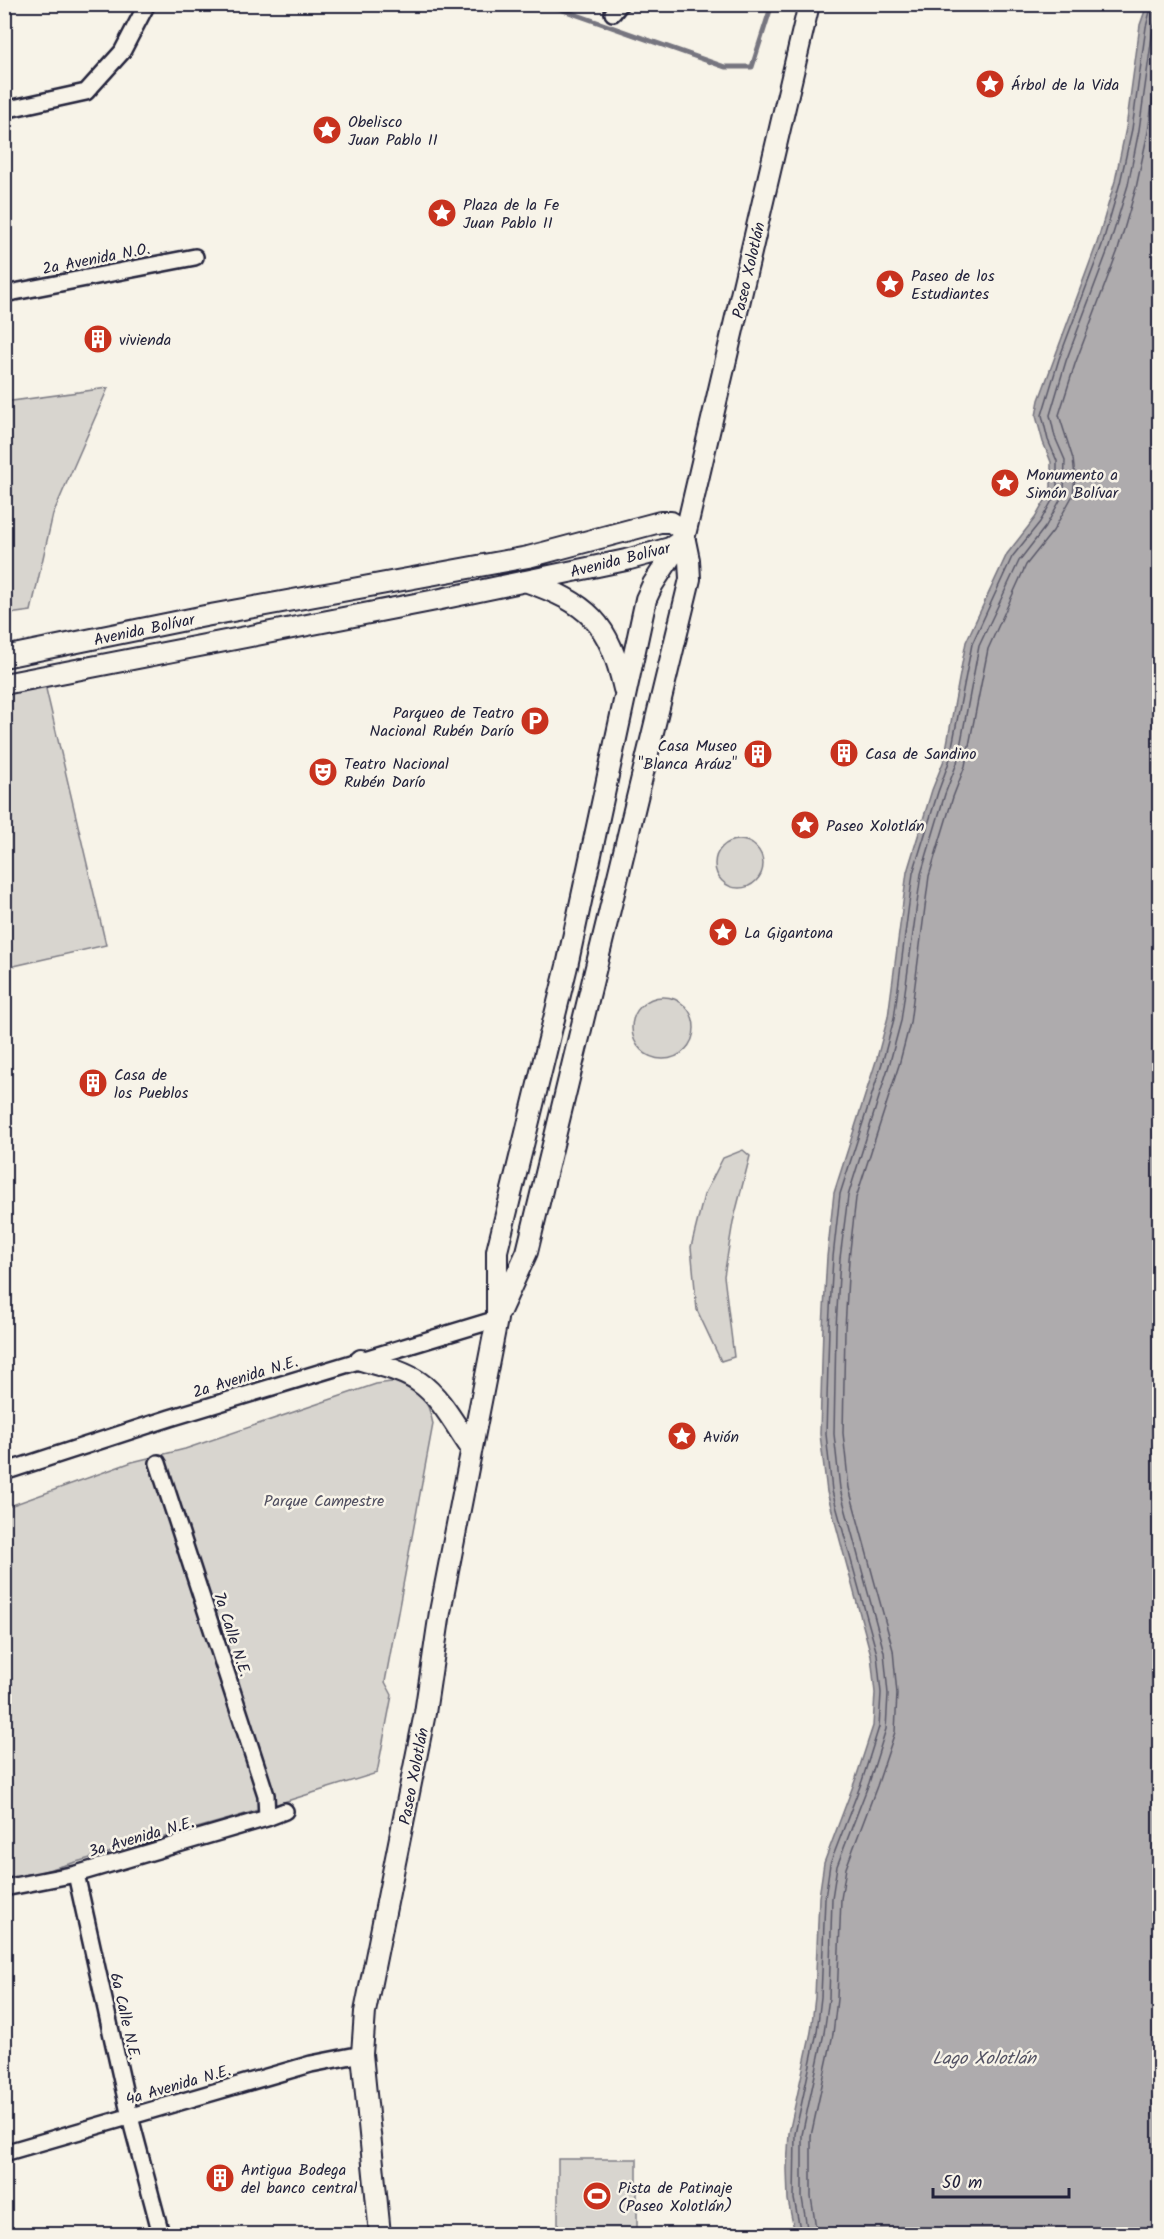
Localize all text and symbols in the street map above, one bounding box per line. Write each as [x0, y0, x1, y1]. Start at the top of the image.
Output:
place icon: Árbol de la Vida [974, 68, 1006, 100]
place label: Árbol de la Vida [1011, 73, 1119, 98]
place label: Obelisco Juan Pablo II [348, 110, 438, 153]
place icon: Obelisco Juan Pablo II [311, 114, 343, 146]
place label: Plaza de la Fe Juan Pablo II [463, 193, 559, 236]
place icon: Plaza de la Fe Juan Pablo II [426, 197, 458, 229]
street label: Paseo Xolotlán [726, 220, 773, 321]
street label: 2a Avenida N.O. [40, 237, 152, 282]
place label: Paseo de los Estudiantes [911, 264, 995, 307]
place icon: Paseo de los Estudiantes [874, 268, 906, 300]
building icon: vivienda [82, 323, 114, 355]
place label: vivienda [119, 328, 171, 353]
place label: Monumento a Simón Bolívar [1026, 463, 1120, 506]
place icon: Monumento a Simón Bolívar [989, 467, 1021, 499]
street label: Avenida Bolívar [568, 535, 675, 585]
street label: Avenida Bolívar [92, 607, 199, 653]
place label: Parqueo de Teatro Nacional Rubén Darío [370, 701, 514, 744]
parking icon: Parqueo de Teatro Nacional Rubén Darío [519, 705, 551, 737]
place label: Casa Museo "Blanca Aráuz" [638, 734, 738, 777]
building icon: Casa de Sandino [828, 737, 860, 769]
building icon: Casa Museo "Blanca Aráuz" [742, 738, 774, 770]
place label: Casa de Sandino [865, 742, 977, 767]
place label: Teatro Nacional Rubén Darío [344, 752, 449, 795]
theatre icon: Teatro Nacional Rubén Darío [307, 756, 339, 788]
place icon: Paseo Xolotlán [789, 809, 821, 841]
place label: Paseo Xolotlán [826, 814, 924, 839]
place icon: La Gigantona [707, 916, 739, 948]
place label: La Gigantona [744, 921, 833, 946]
place label: Casa de los Pueblos [114, 1063, 189, 1106]
building icon: Casa de los Pueblos [77, 1067, 109, 1099]
street label: 2a Avenida N.E. [190, 1350, 301, 1405]
place icon: Avión [666, 1420, 698, 1452]
place label: Avión [703, 1425, 739, 1450]
park label: Parque Campestre [264, 1489, 384, 1514]
street label: 7a Calle N.E. [206, 1589, 257, 1680]
street label: Paseo Xolotlán [393, 1726, 436, 1827]
street label: 3a Avenida N.E. [86, 1810, 197, 1864]
street label: 6a Calle N.E. [102, 1970, 147, 2063]
water label: Lago Xolotlán [932, 2045, 1037, 2074]
street label: 4a Avenida N.E. [123, 2058, 234, 2112]
place label: Antigua Bodega del banco central [241, 2158, 358, 2201]
scale bar [933, 2161, 1070, 2199]
building icon: Antigua Bodega del banco central [204, 2162, 236, 2194]
text: 50 m [942, 2169, 982, 2198]
place label: Pista de Patinaje (Paseo Xolotlán) [618, 2176, 733, 2219]
sports icon: Pista de Patinaje (Paseo Xolotlán) [581, 2180, 613, 2212]

